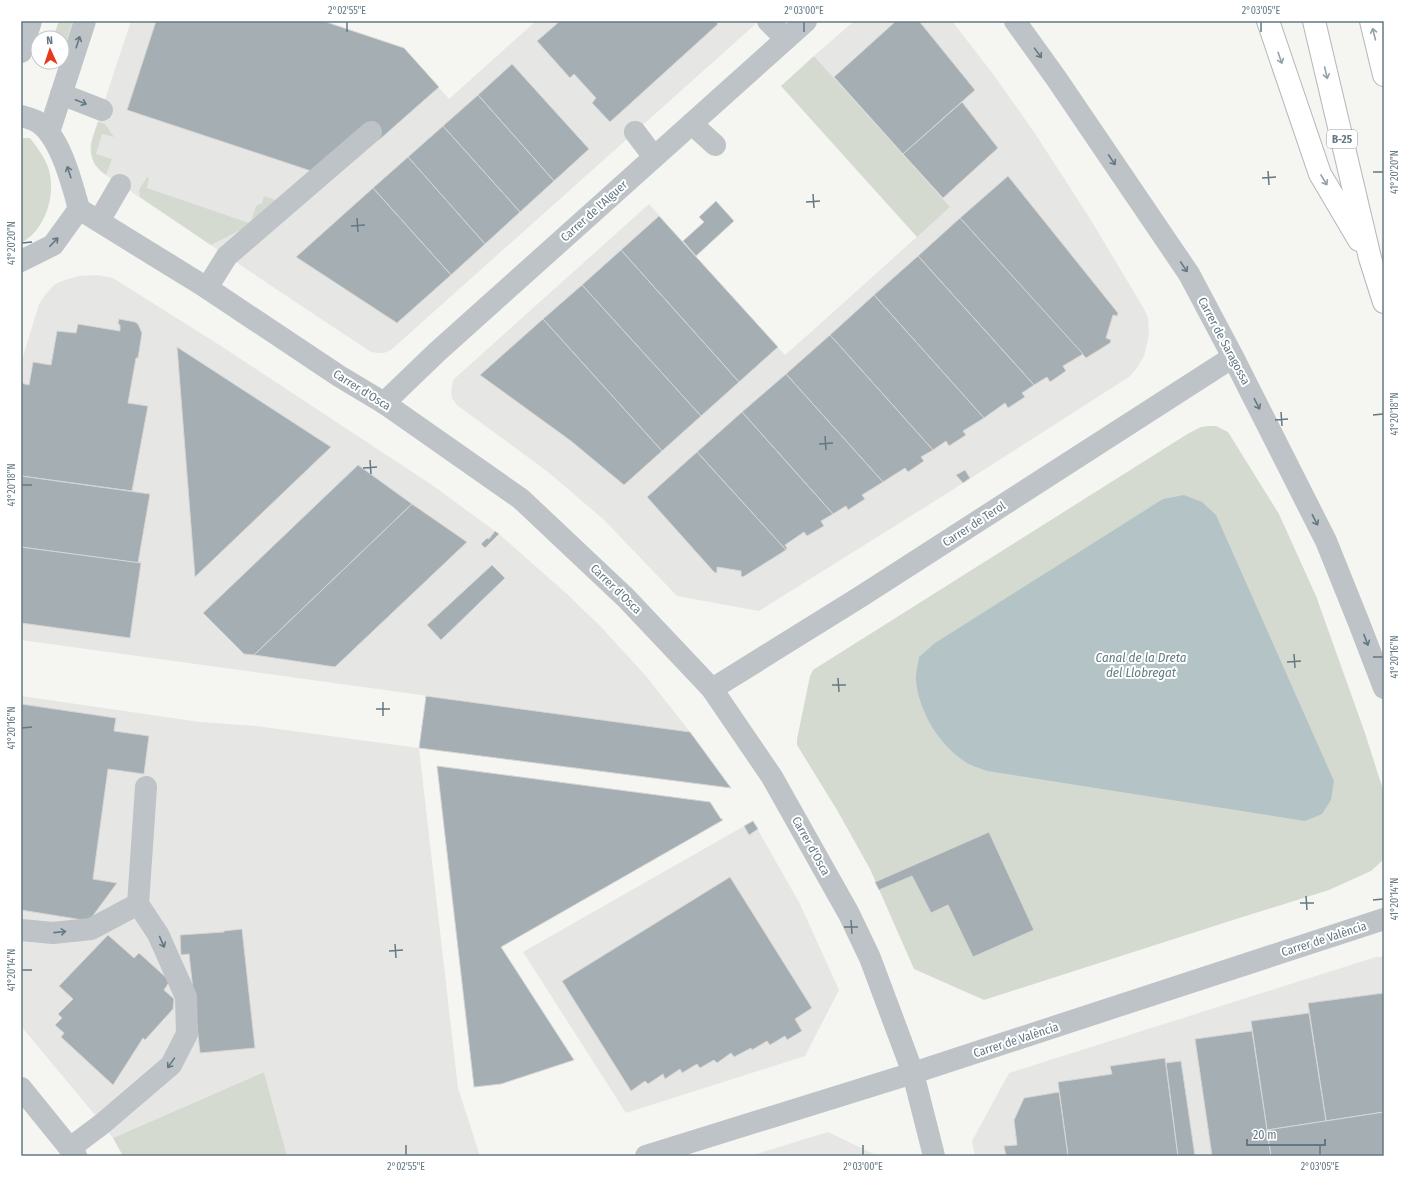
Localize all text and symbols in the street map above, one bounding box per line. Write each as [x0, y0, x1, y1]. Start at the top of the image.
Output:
text: 2°02'55"E [328, 5, 366, 17]
text: 2°03'00"E [784, 5, 824, 17]
text: 2°03'05"E [1242, 5, 1281, 17]
one-way arrow [1370, 28, 1377, 41]
north arrow [30, 30, 70, 70]
text: N [46, 34, 53, 47]
one-way arrow [75, 36, 82, 49]
one-way arrow [1034, 47, 1042, 58]
one-way arrow [1277, 52, 1285, 64]
one-way arrow [1323, 66, 1330, 79]
one-way arrow [75, 98, 87, 106]
road number: B-25 [1327, 130, 1357, 148]
text: 41°20'20"N [1389, 150, 1401, 194]
one-way arrow [1108, 154, 1116, 165]
one-way arrow [64, 166, 72, 178]
one-way arrow [1320, 174, 1328, 186]
street label: Carrer de l'Alguer [558, 177, 631, 244]
text: 41°20'20"N [6, 221, 18, 265]
one-way arrow [49, 237, 59, 247]
one-way arrow [1180, 262, 1188, 273]
street label: Carrer de Saragossa [1195, 295, 1253, 387]
street label: Carrer d'Osca [331, 367, 393, 413]
text: 41°20'18"N [1389, 392, 1401, 436]
one-way arrow [1254, 398, 1261, 410]
text: 41°20'18"N [6, 463, 18, 507]
street label: Carrer de Terol [940, 498, 1008, 550]
one-way arrow [1312, 514, 1319, 526]
street label: Carrer d'Osca [588, 561, 644, 617]
one-way arrow [1362, 634, 1370, 646]
text: 41°20'16"N [1389, 636, 1401, 678]
water label: Canal de la Dreta del Llobregat [1096, 650, 1187, 680]
text: 41°20'16"N [6, 707, 18, 749]
street label: Carrer d'Osca [789, 814, 833, 878]
text: 41°20'14"N [1389, 878, 1401, 920]
street label: Carrer de València [1280, 919, 1368, 959]
one-way arrow [53, 928, 66, 936]
one-way arrow [159, 936, 166, 948]
text: 41°20'14"N [6, 949, 18, 991]
street label: Carrer de València [972, 1020, 1060, 1060]
one-way arrow [167, 1057, 175, 1068]
scale bar [1247, 1121, 1325, 1147]
text: 20 m [1253, 1128, 1277, 1142]
text: 2°02'55"E [387, 1161, 425, 1173]
text: 2°03'00"E [843, 1161, 883, 1173]
text: 2°03'05"E [1301, 1161, 1340, 1173]

